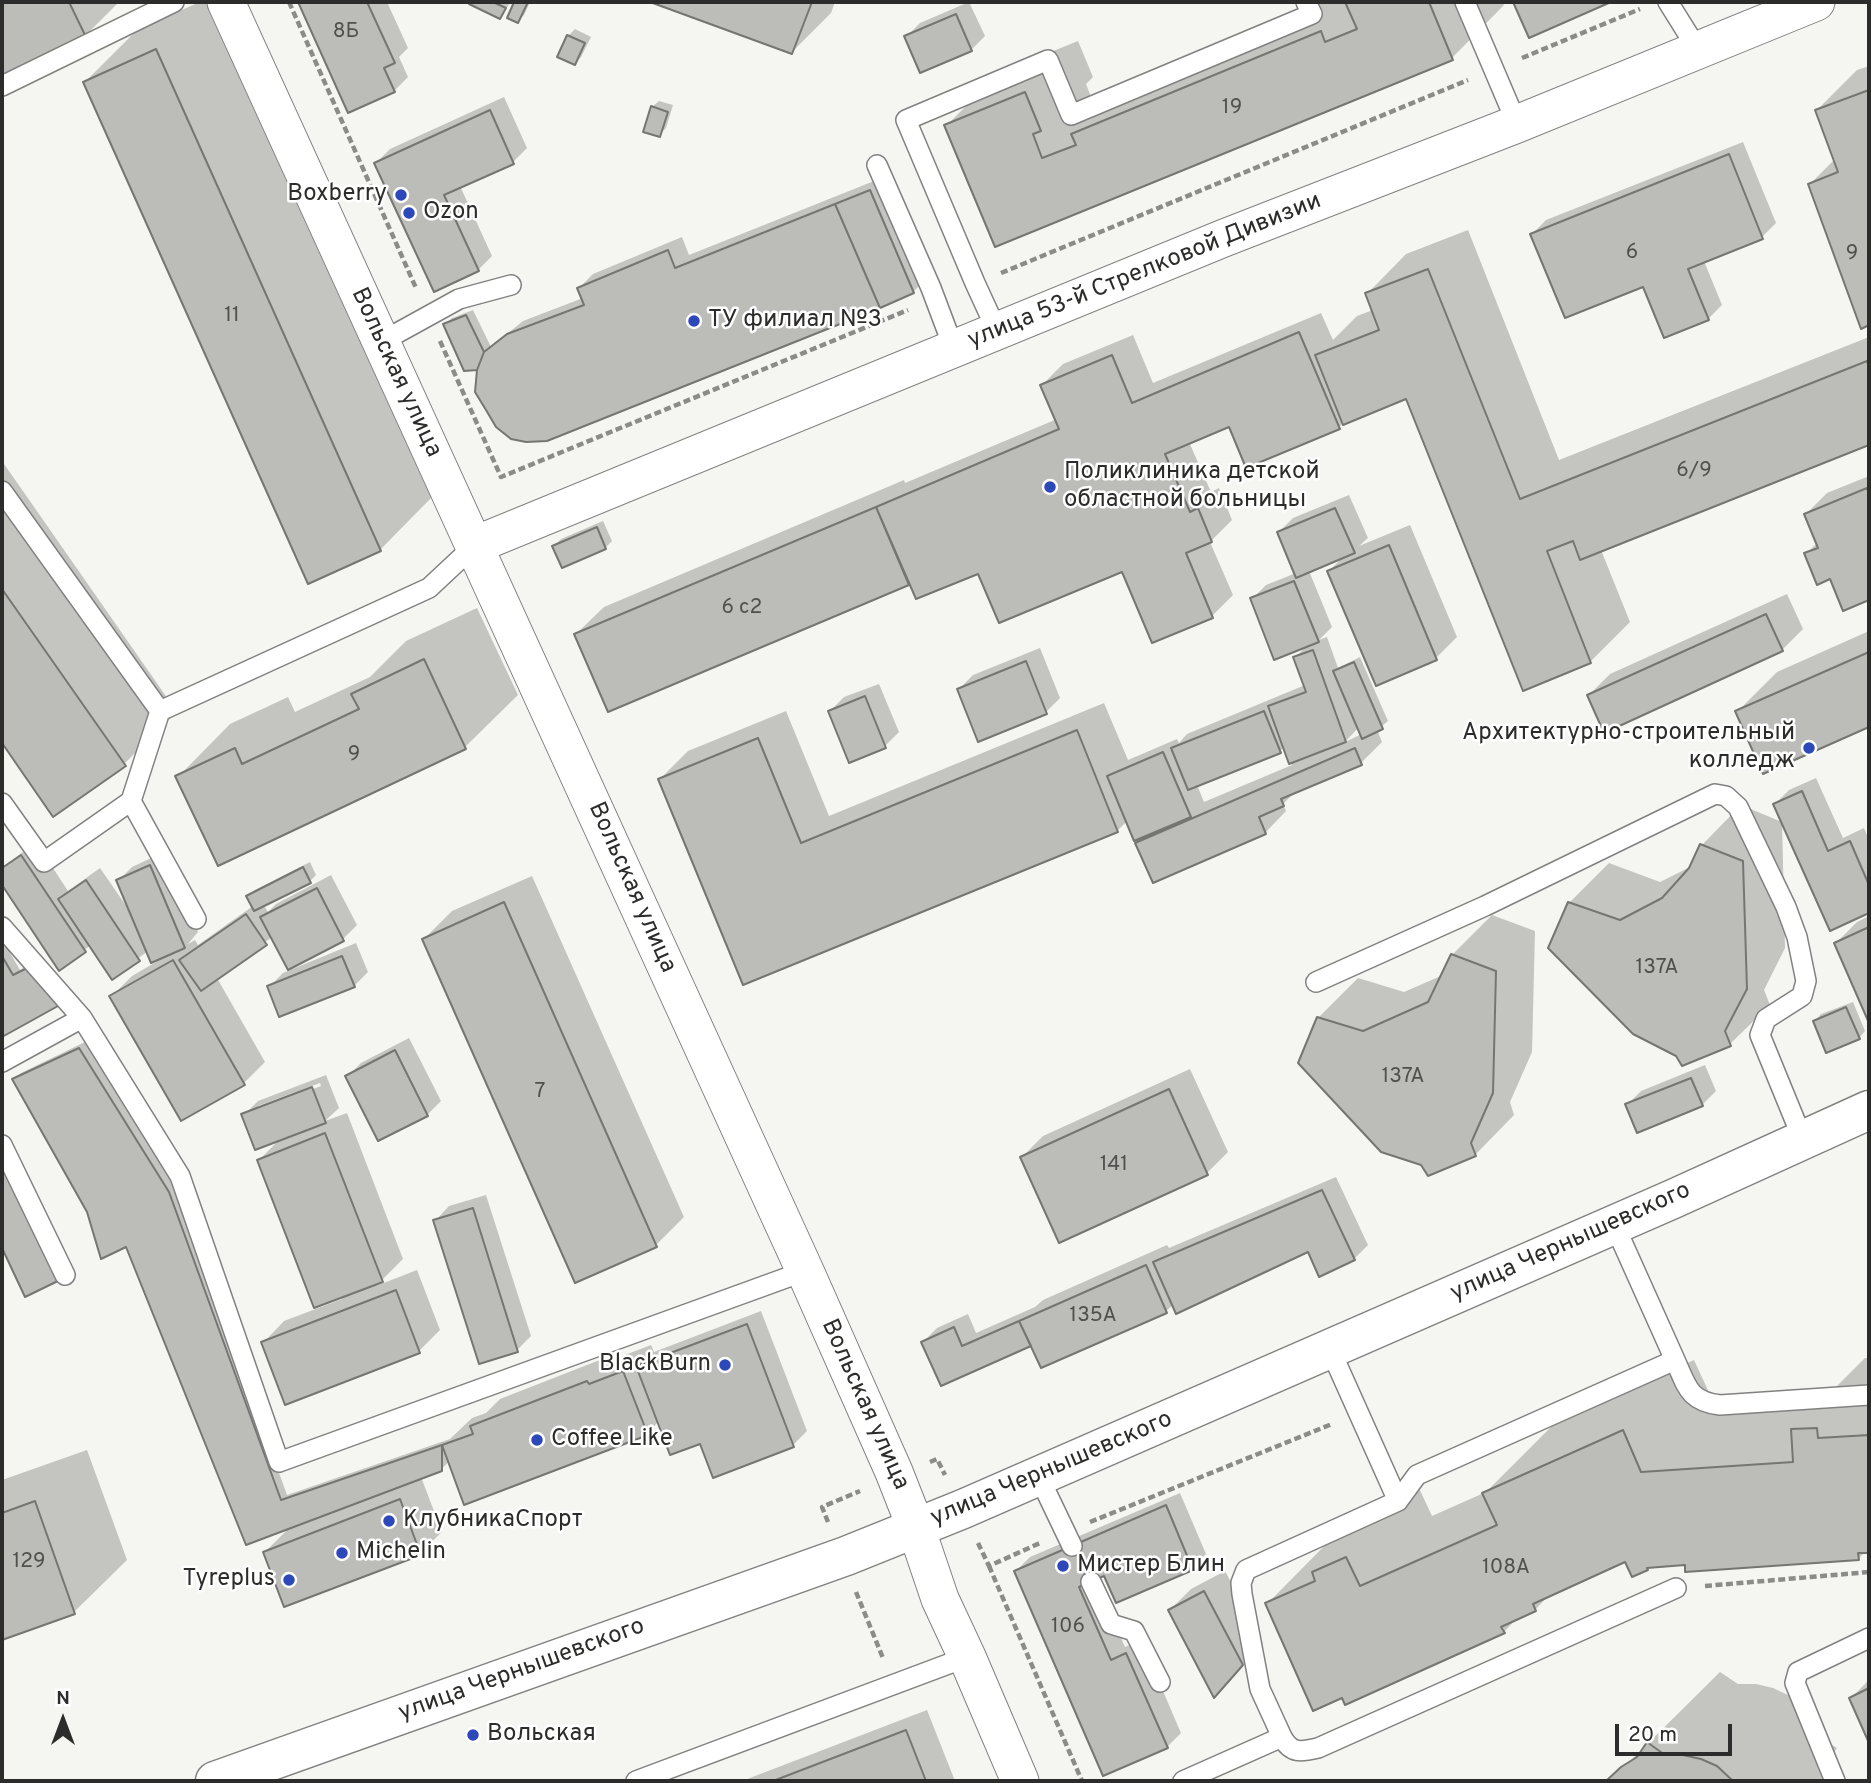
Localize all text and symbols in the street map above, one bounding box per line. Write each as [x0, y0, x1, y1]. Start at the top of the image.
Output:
house number: 8Б [333, 20, 359, 46]
house number: 19 [1222, 96, 1242, 122]
place label: Boxberry [287, 181, 387, 209]
marker: Boxberry [393, 187, 409, 203]
street label: улица 53-й Стрелковой Дивизии [964, 188, 1326, 356]
place label: Ozon [423, 199, 479, 227]
marker: Ozon [401, 205, 417, 221]
house number: 6 [1626, 241, 1638, 267]
house number: 9 [1846, 242, 1858, 268]
street label: Вольская улица [343, 284, 447, 462]
house number: 11 [224, 304, 240, 330]
place label: ТУ филиал №3 [708, 307, 882, 335]
marker: ТУ филиал №3 [686, 313, 702, 329]
place label: Поликлиника детской областной больницы [1064, 459, 1320, 515]
house number: 6/9 [1676, 459, 1712, 485]
marker: Поликлиника детской областной больницы [1042, 479, 1058, 495]
house number: 6 с2 [722, 596, 762, 622]
place label: Архитектурно-строительный колледж [1462, 720, 1795, 776]
marker: Архитектурно-строительный колледж [1801, 740, 1817, 756]
house number: 9 [348, 743, 360, 769]
street label: Вольская улица [581, 798, 681, 978]
house number: 137А [1635, 956, 1679, 982]
house number: 137А [1381, 1065, 1425, 1091]
house number: 7 [535, 1080, 545, 1106]
house number: 141 [1100, 1153, 1128, 1179]
street label: улица Чернышевского [1447, 1177, 1695, 1309]
house number: 135А [1069, 1304, 1117, 1330]
street label: Вольская улица [814, 1315, 914, 1495]
place label: BlackBurn [599, 1351, 711, 1379]
marker: BlackBurn [717, 1357, 733, 1373]
street label: улица Чернышевского [927, 1406, 1177, 1534]
place label: Coffee Like [551, 1426, 673, 1454]
marker: Coffee Like [529, 1432, 545, 1448]
place label: КлубникаСпорт [403, 1507, 583, 1535]
marker: КлубникаСпорт [381, 1513, 397, 1529]
place label: Michelin [356, 1539, 446, 1567]
marker: Michelin [334, 1545, 350, 1561]
house number: 129 [12, 1550, 46, 1576]
place label: Мистер Блин [1077, 1552, 1225, 1580]
house number: 108А [1482, 1556, 1530, 1582]
marker: Мистер Блин [1055, 1558, 1071, 1574]
place label: Tyreplus [183, 1566, 275, 1594]
marker: Tyreplus [281, 1572, 297, 1588]
street label: улица Чернышевского [395, 1613, 649, 1729]
house number: 106 [1051, 1615, 1085, 1641]
north arrow [28, 1685, 98, 1755]
text: N [56, 1687, 70, 1711]
scale bar [1619, 1710, 1736, 1754]
place label: Вольская [487, 1721, 596, 1749]
text: 20 m [1628, 1722, 1677, 1749]
marker: Вольская [465, 1727, 481, 1743]

